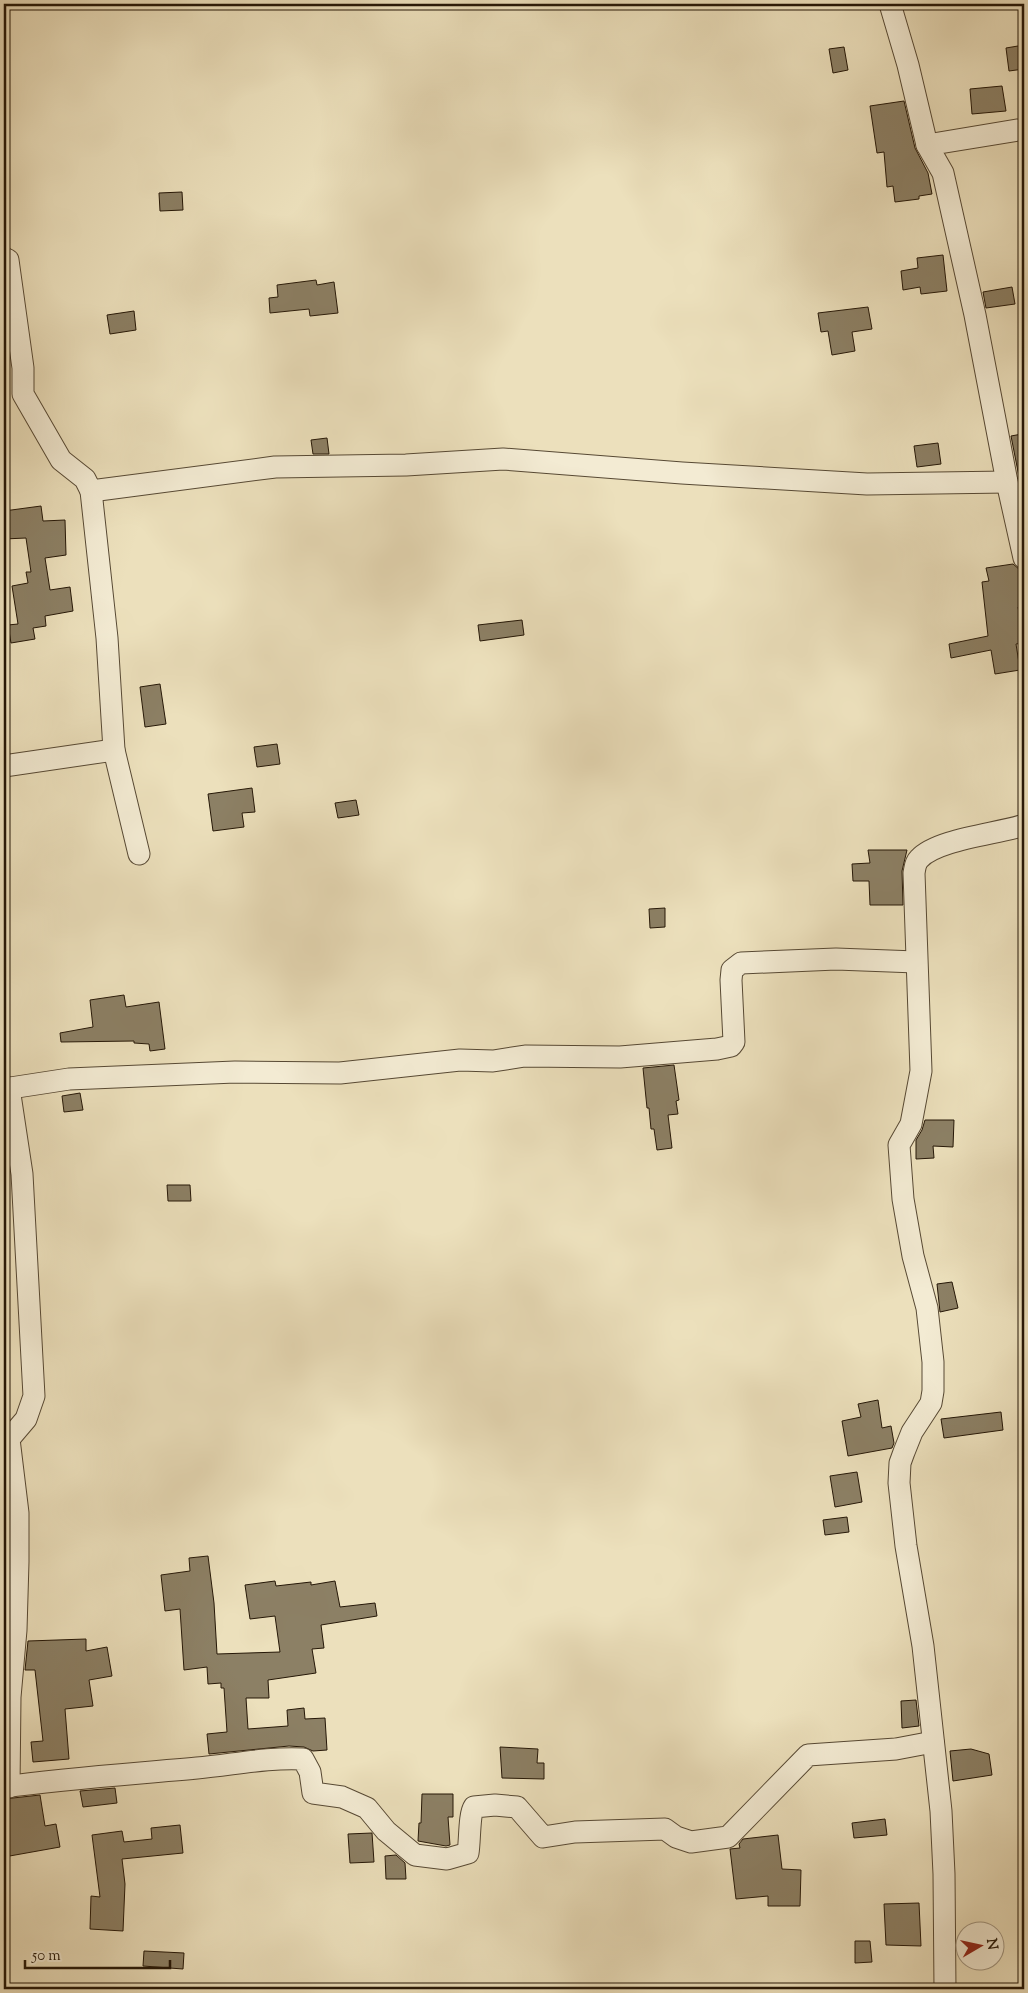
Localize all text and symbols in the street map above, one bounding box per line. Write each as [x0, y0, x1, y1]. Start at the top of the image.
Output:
north arrow [956, 1920, 1006, 1970]
text: N [980, 1937, 1002, 1951]
scale bar [25, 1938, 170, 1970]
text: 50 m [31, 1946, 61, 1967]

